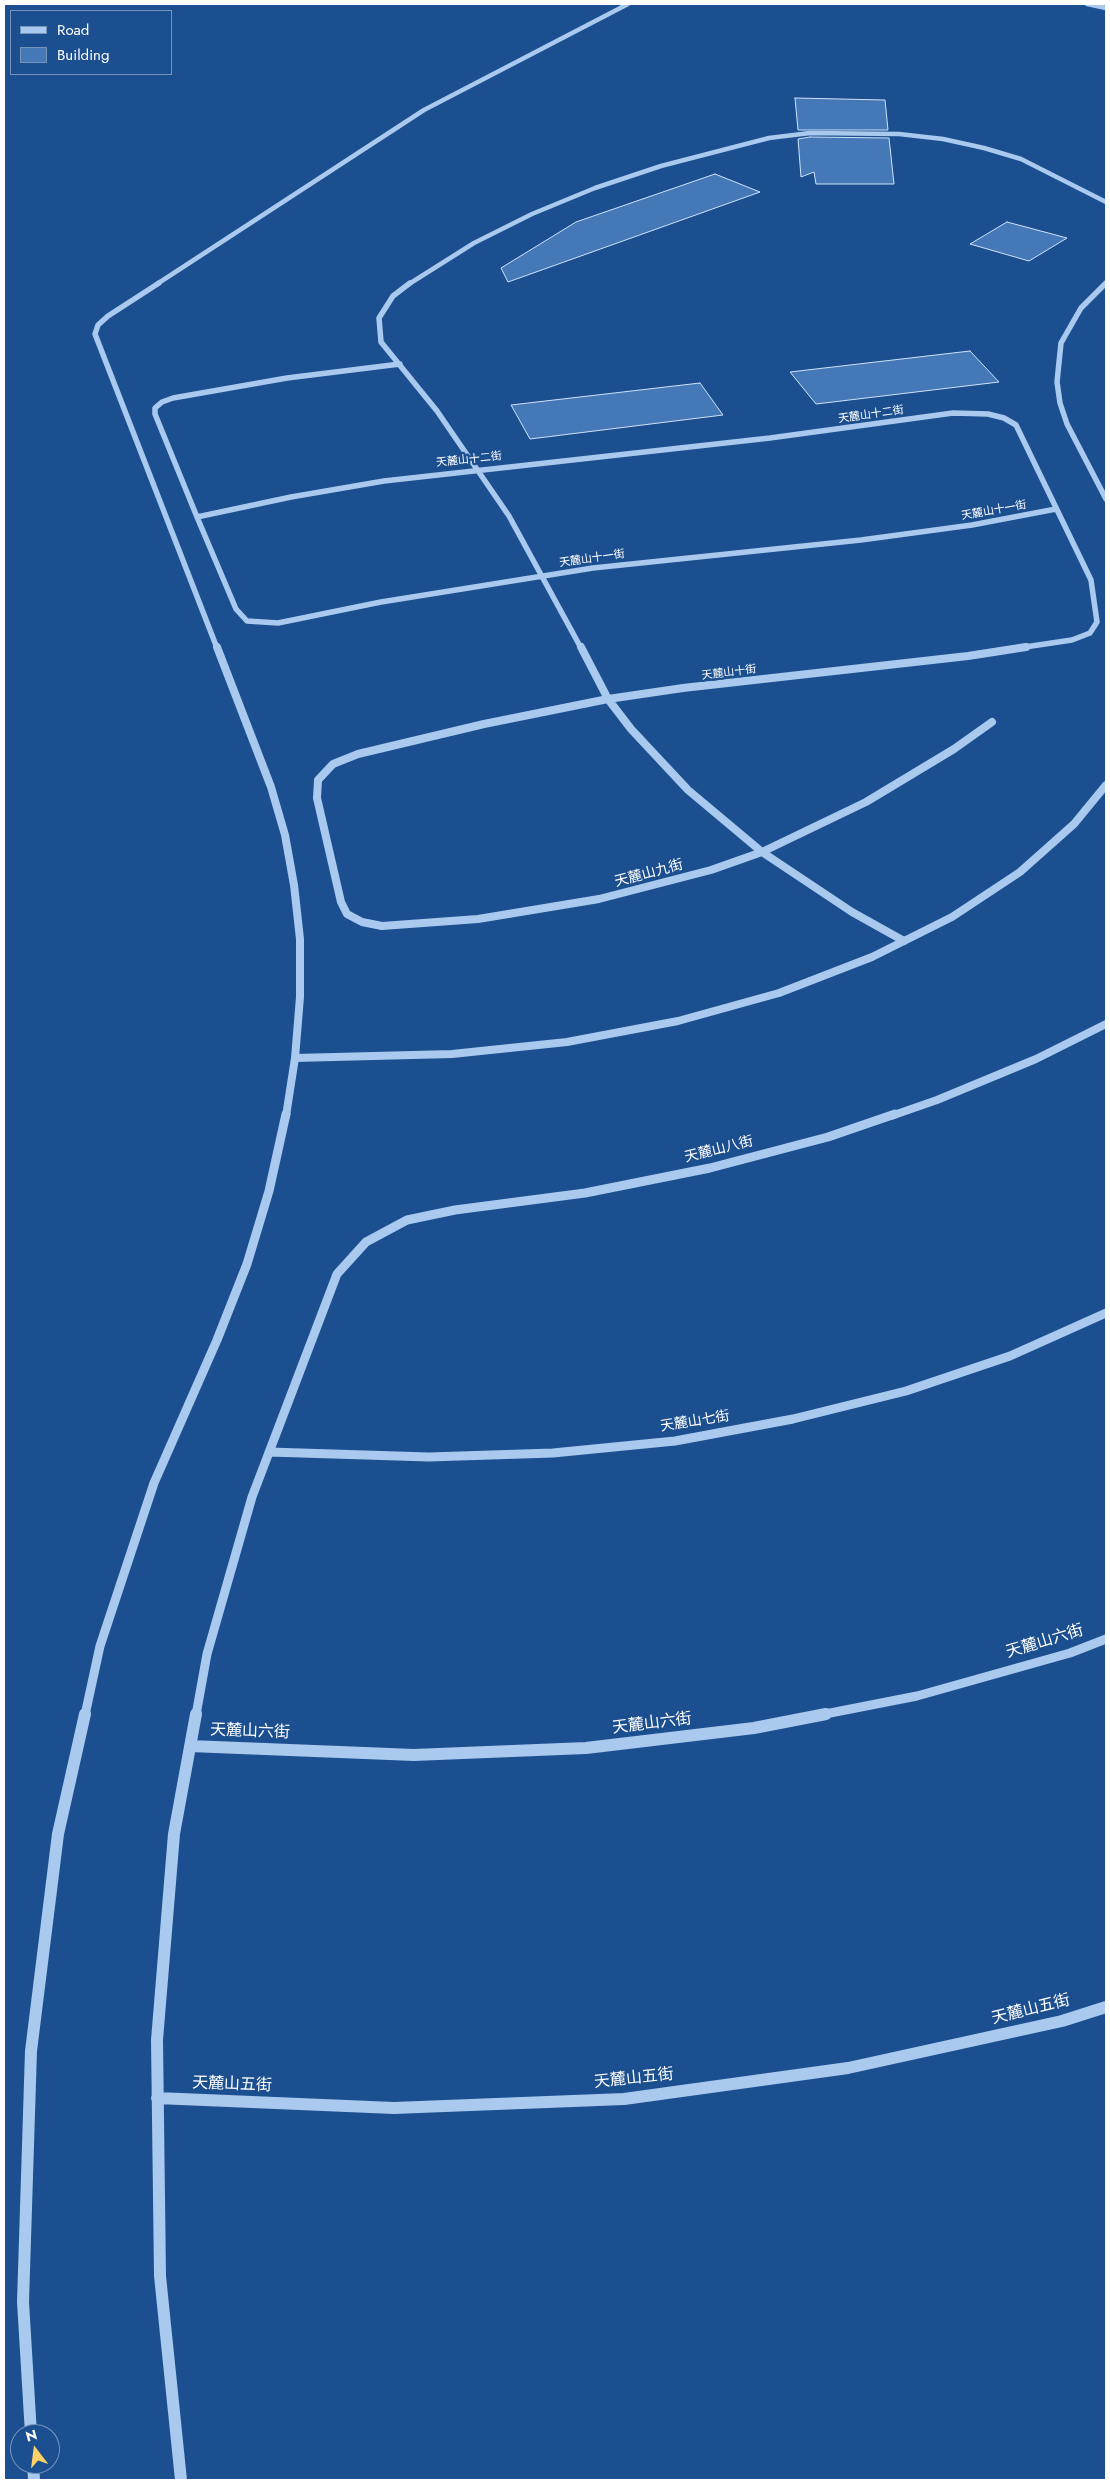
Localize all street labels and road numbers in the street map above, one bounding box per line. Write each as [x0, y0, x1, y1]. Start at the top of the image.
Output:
street label: 天麓山十二街 [837, 404, 905, 426]
street label: 天麓山十二街 [435, 450, 503, 470]
street label: 天麓山十一街 [960, 499, 1028, 523]
street label: 天麓山十一街 [558, 548, 626, 570]
street label: 天麓山十街 [701, 663, 757, 683]
street label: 天麓山九街 [613, 857, 685, 891]
street label: 天麓山八街 [683, 1133, 755, 1167]
street label: 天麓山七街 [659, 1408, 731, 1436]
street label: 天麓山六街 [1004, 1621, 1086, 1663]
street label: 天麓山六街 [611, 1710, 693, 1738]
street label: 天麓山六街 [210, 1721, 290, 1743]
street label: 天麓山五街 [990, 1991, 1072, 2029]
street label: 天麓山五街 [593, 2065, 675, 2093]
street label: 天麓山五街 [192, 2074, 272, 2096]

